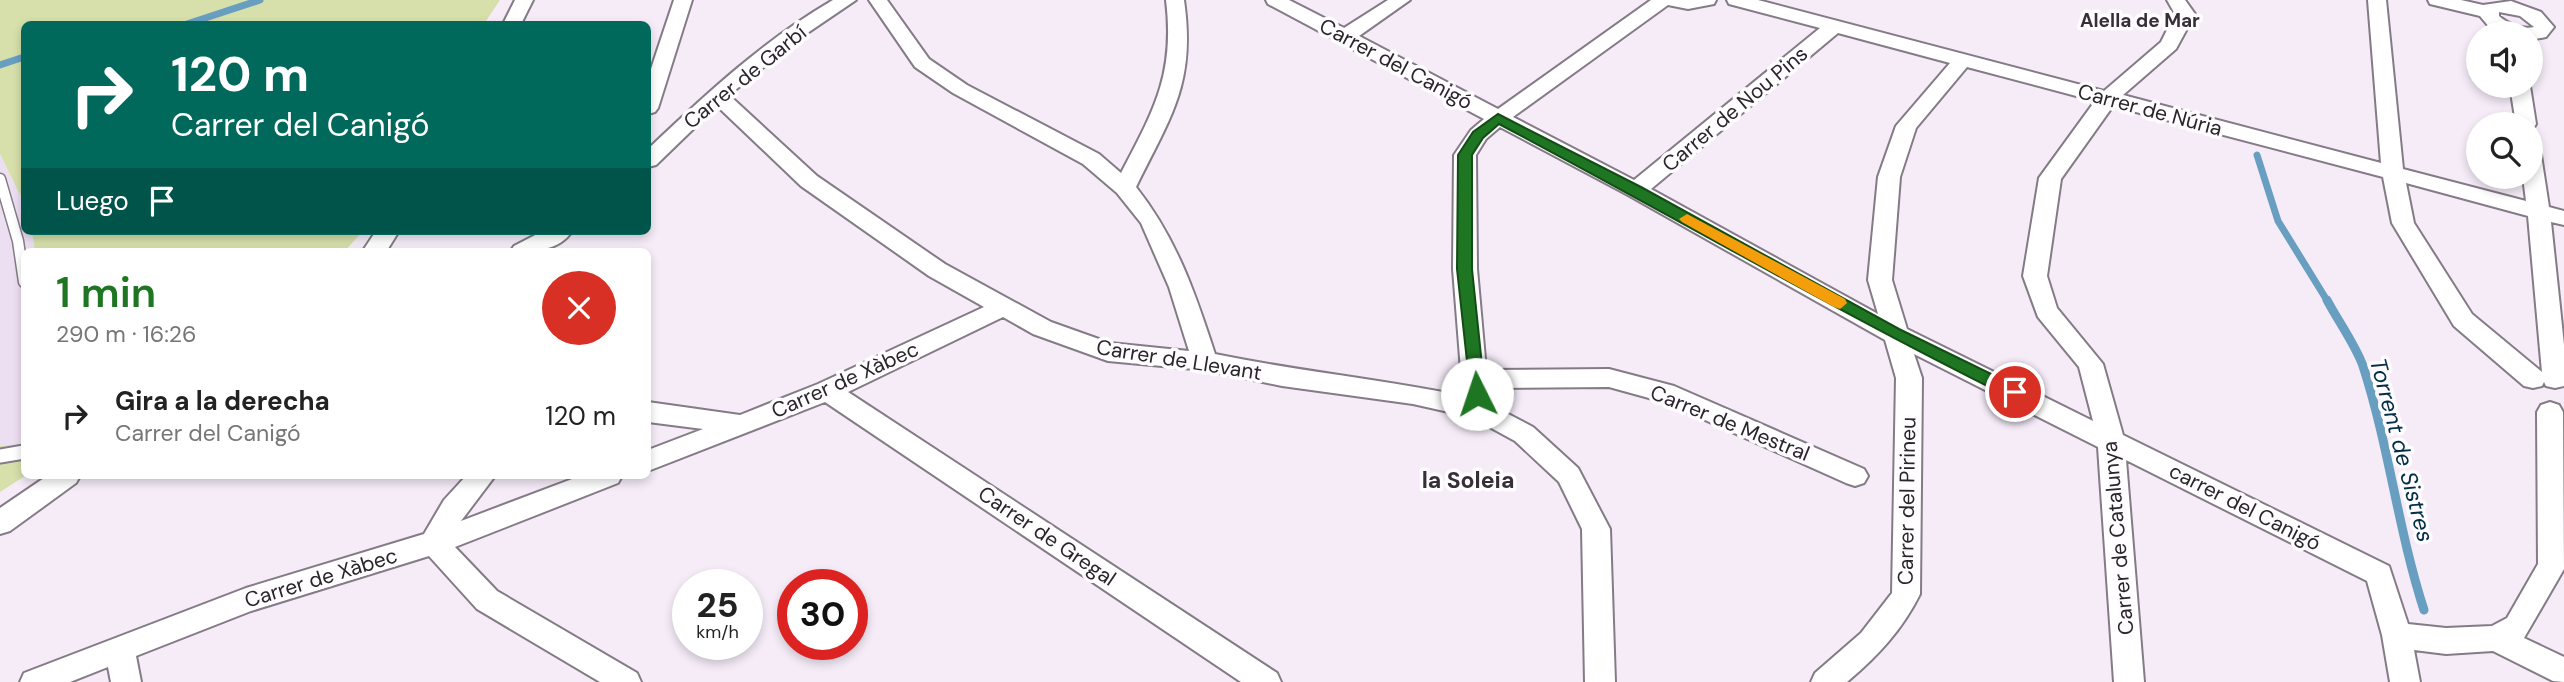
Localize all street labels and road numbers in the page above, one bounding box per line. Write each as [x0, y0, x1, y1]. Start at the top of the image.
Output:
street label: Carrer del Canigó [1315, 12, 1477, 116]
street label: Carrer de Garbí [678, 19, 813, 135]
street label: Carrer de Nou Pins [1656, 40, 1814, 178]
street label: Carrer de Núria [2075, 77, 2225, 143]
street label: Carrer de Llevant [1094, 333, 1264, 387]
street label: Carrer de Xàbec [767, 335, 923, 425]
street label: Carrer de Mestral [1646, 378, 1814, 468]
street label: Carrer del Pirineu [1892, 417, 1922, 585]
street label: Carrer de Catalunya [2096, 440, 2140, 636]
street label: carrer del Canigó [2164, 457, 2326, 557]
street label: Carrer de Gregal [973, 479, 1121, 593]
street label: Carrer de Xàbec [241, 541, 401, 615]

